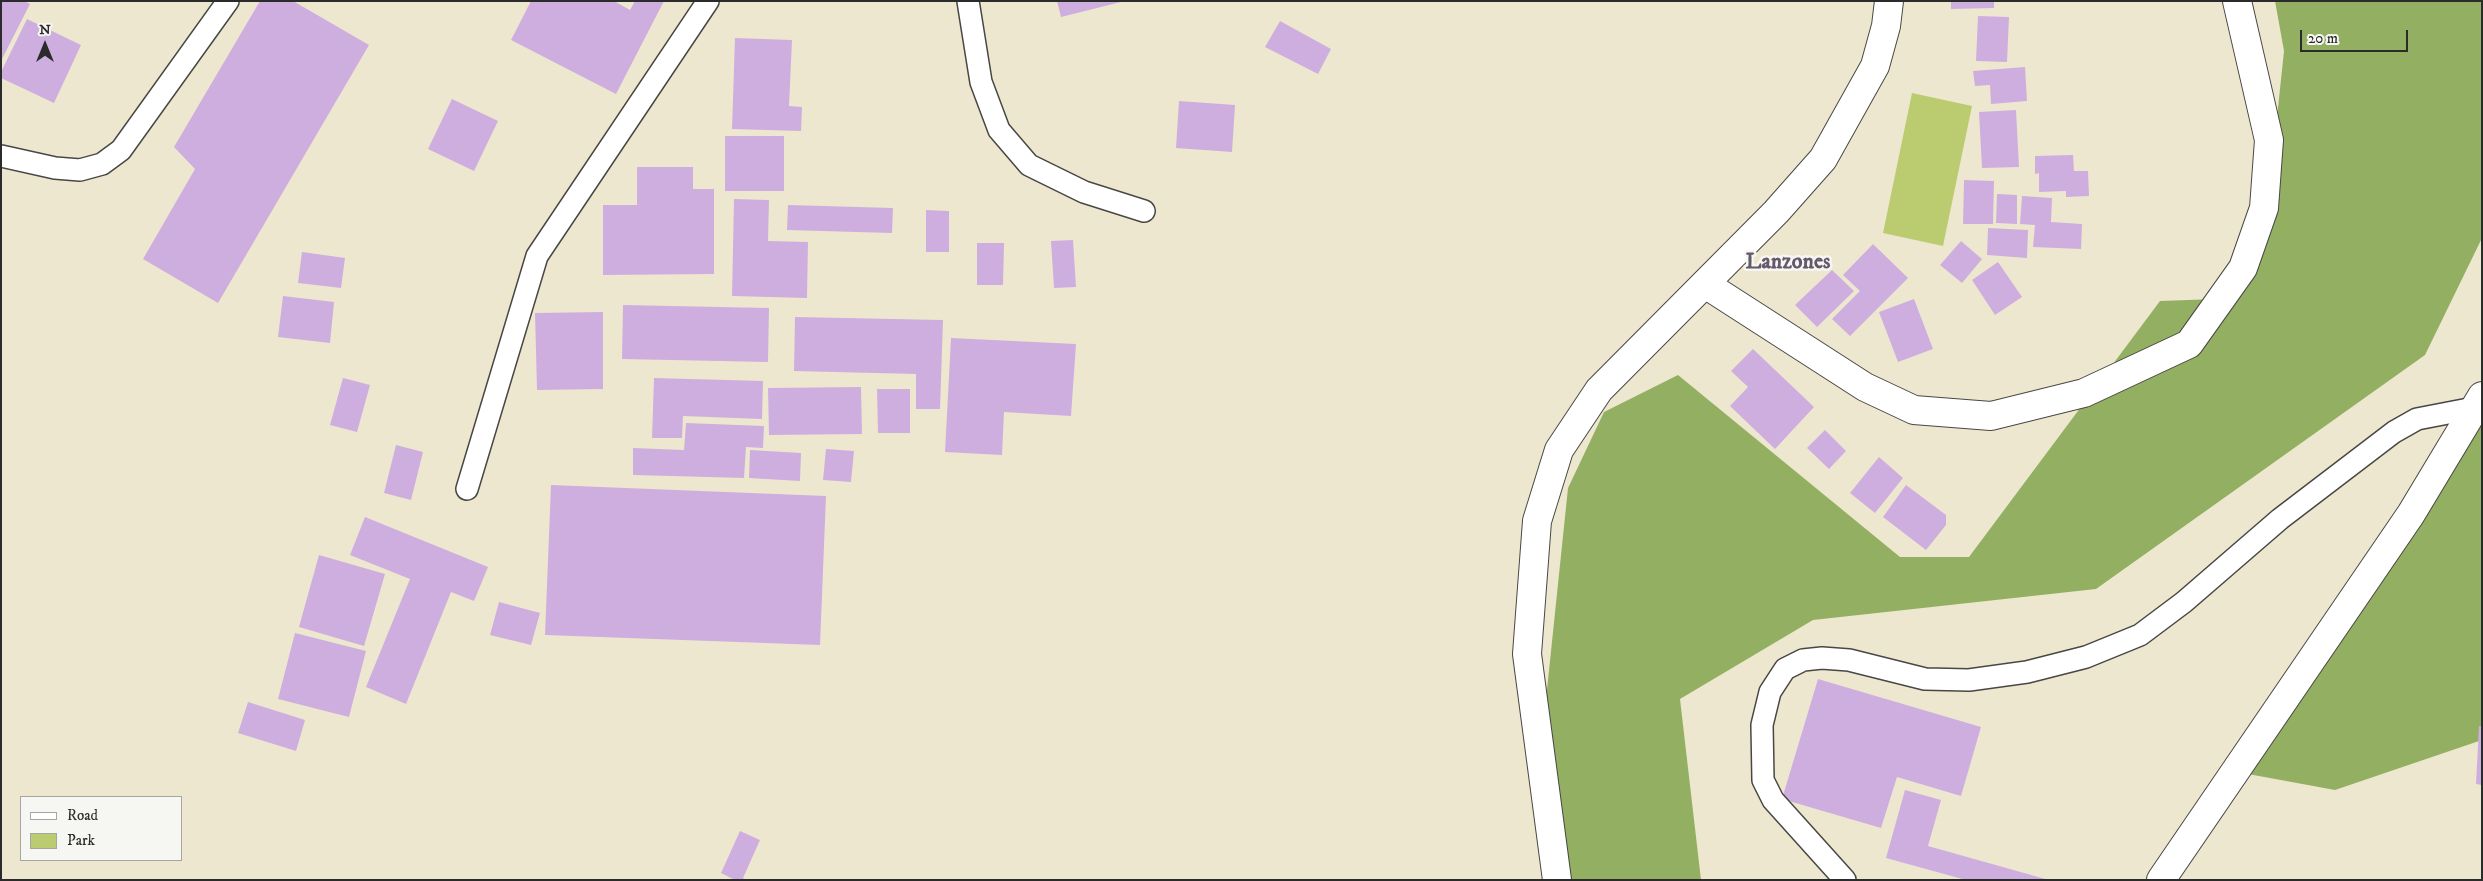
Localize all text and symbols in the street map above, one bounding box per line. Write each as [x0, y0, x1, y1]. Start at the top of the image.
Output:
north arrow [20, 20, 70, 70]
scale bar [2303, 20, 2410, 52]
text: N [39, 21, 51, 39]
text: 20 m [2308, 29, 2338, 48]
district label: Lanzones [1746, 250, 1830, 276]
legend [20, 796, 182, 861]
text: Road [67, 806, 98, 825]
text: Park [67, 831, 95, 850]

